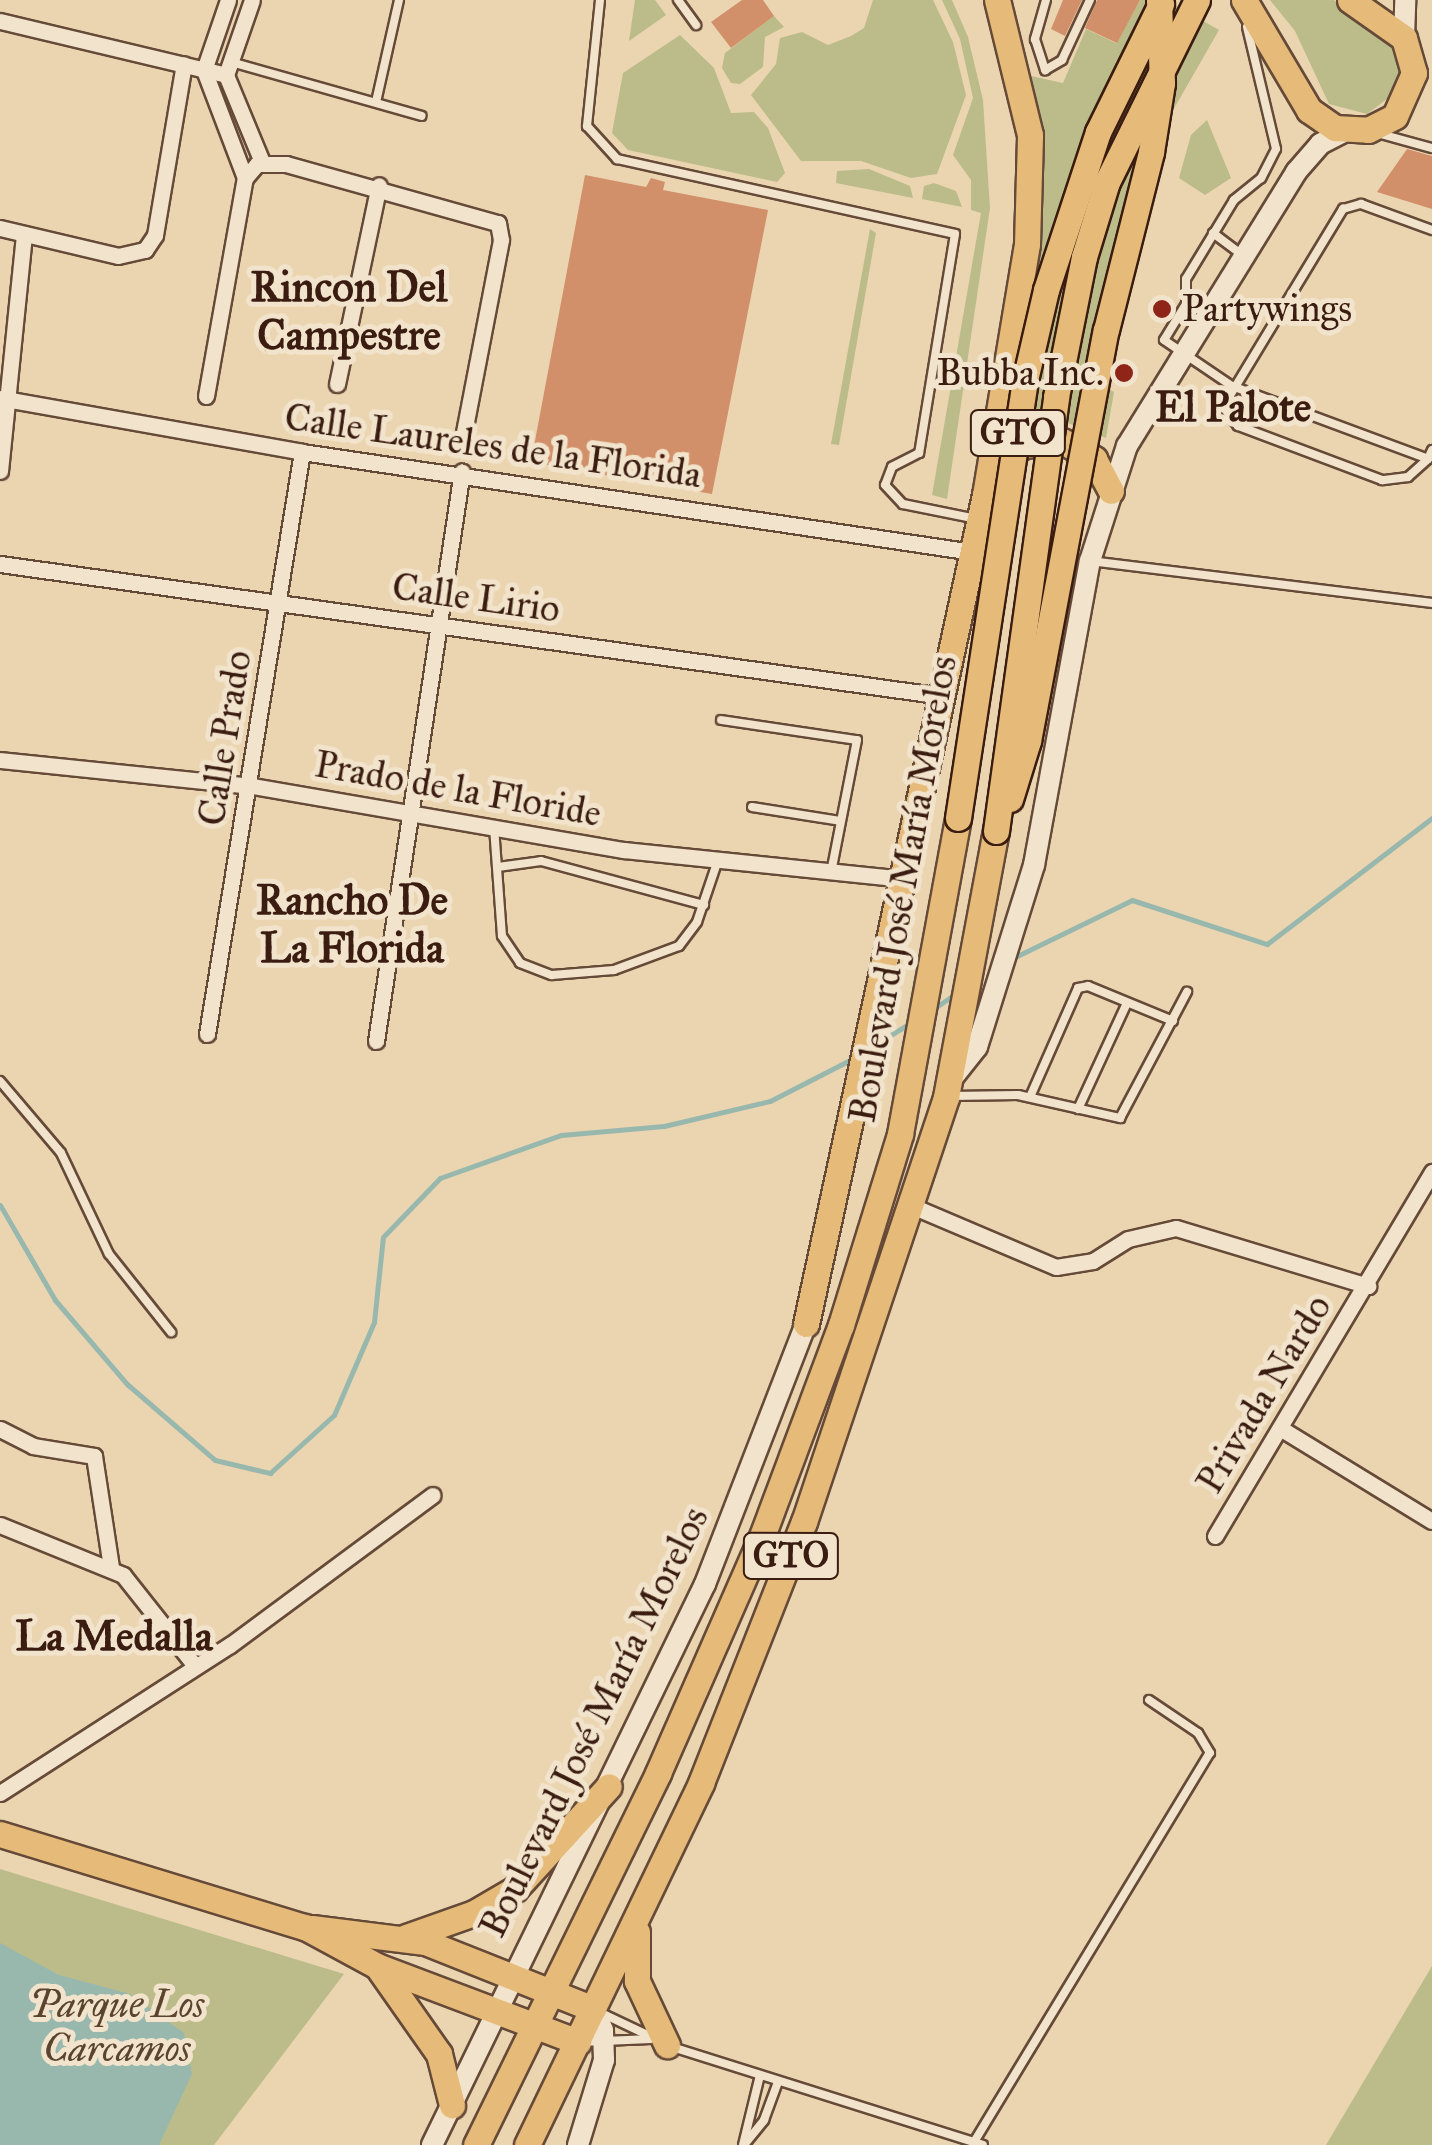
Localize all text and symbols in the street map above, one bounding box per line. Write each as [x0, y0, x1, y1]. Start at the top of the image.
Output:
district label: Rincon Del Campestre [251, 262, 447, 360]
place label: Partywings [1182, 286, 1352, 332]
marker: Partywings [1151, 298, 1173, 320]
place label: Bubba Inc. [937, 350, 1104, 396]
marker: Bubba Inc. [1113, 362, 1135, 384]
district label: El Palote [1155, 382, 1311, 432]
street label: Calle Laureles de la Florida [282, 394, 704, 498]
road number: GTO [968, 403, 1068, 463]
street label: Calle Lirio [389, 564, 563, 632]
street label: Calle Prado [189, 647, 261, 829]
street label: Boulevard José María Morelos [839, 652, 967, 1126]
street label: Prado de la Floride [311, 741, 605, 837]
district label: Rancho De La Florida [256, 875, 448, 974]
street label: Privada Nardo [1187, 1287, 1341, 1501]
street label: Boulevard José María Morelos [470, 1499, 718, 1945]
road number: GTO [741, 1526, 841, 1586]
district label: La Medalla [15, 1611, 213, 1661]
park label: Parque Los Carcamos [30, 1982, 204, 2072]

